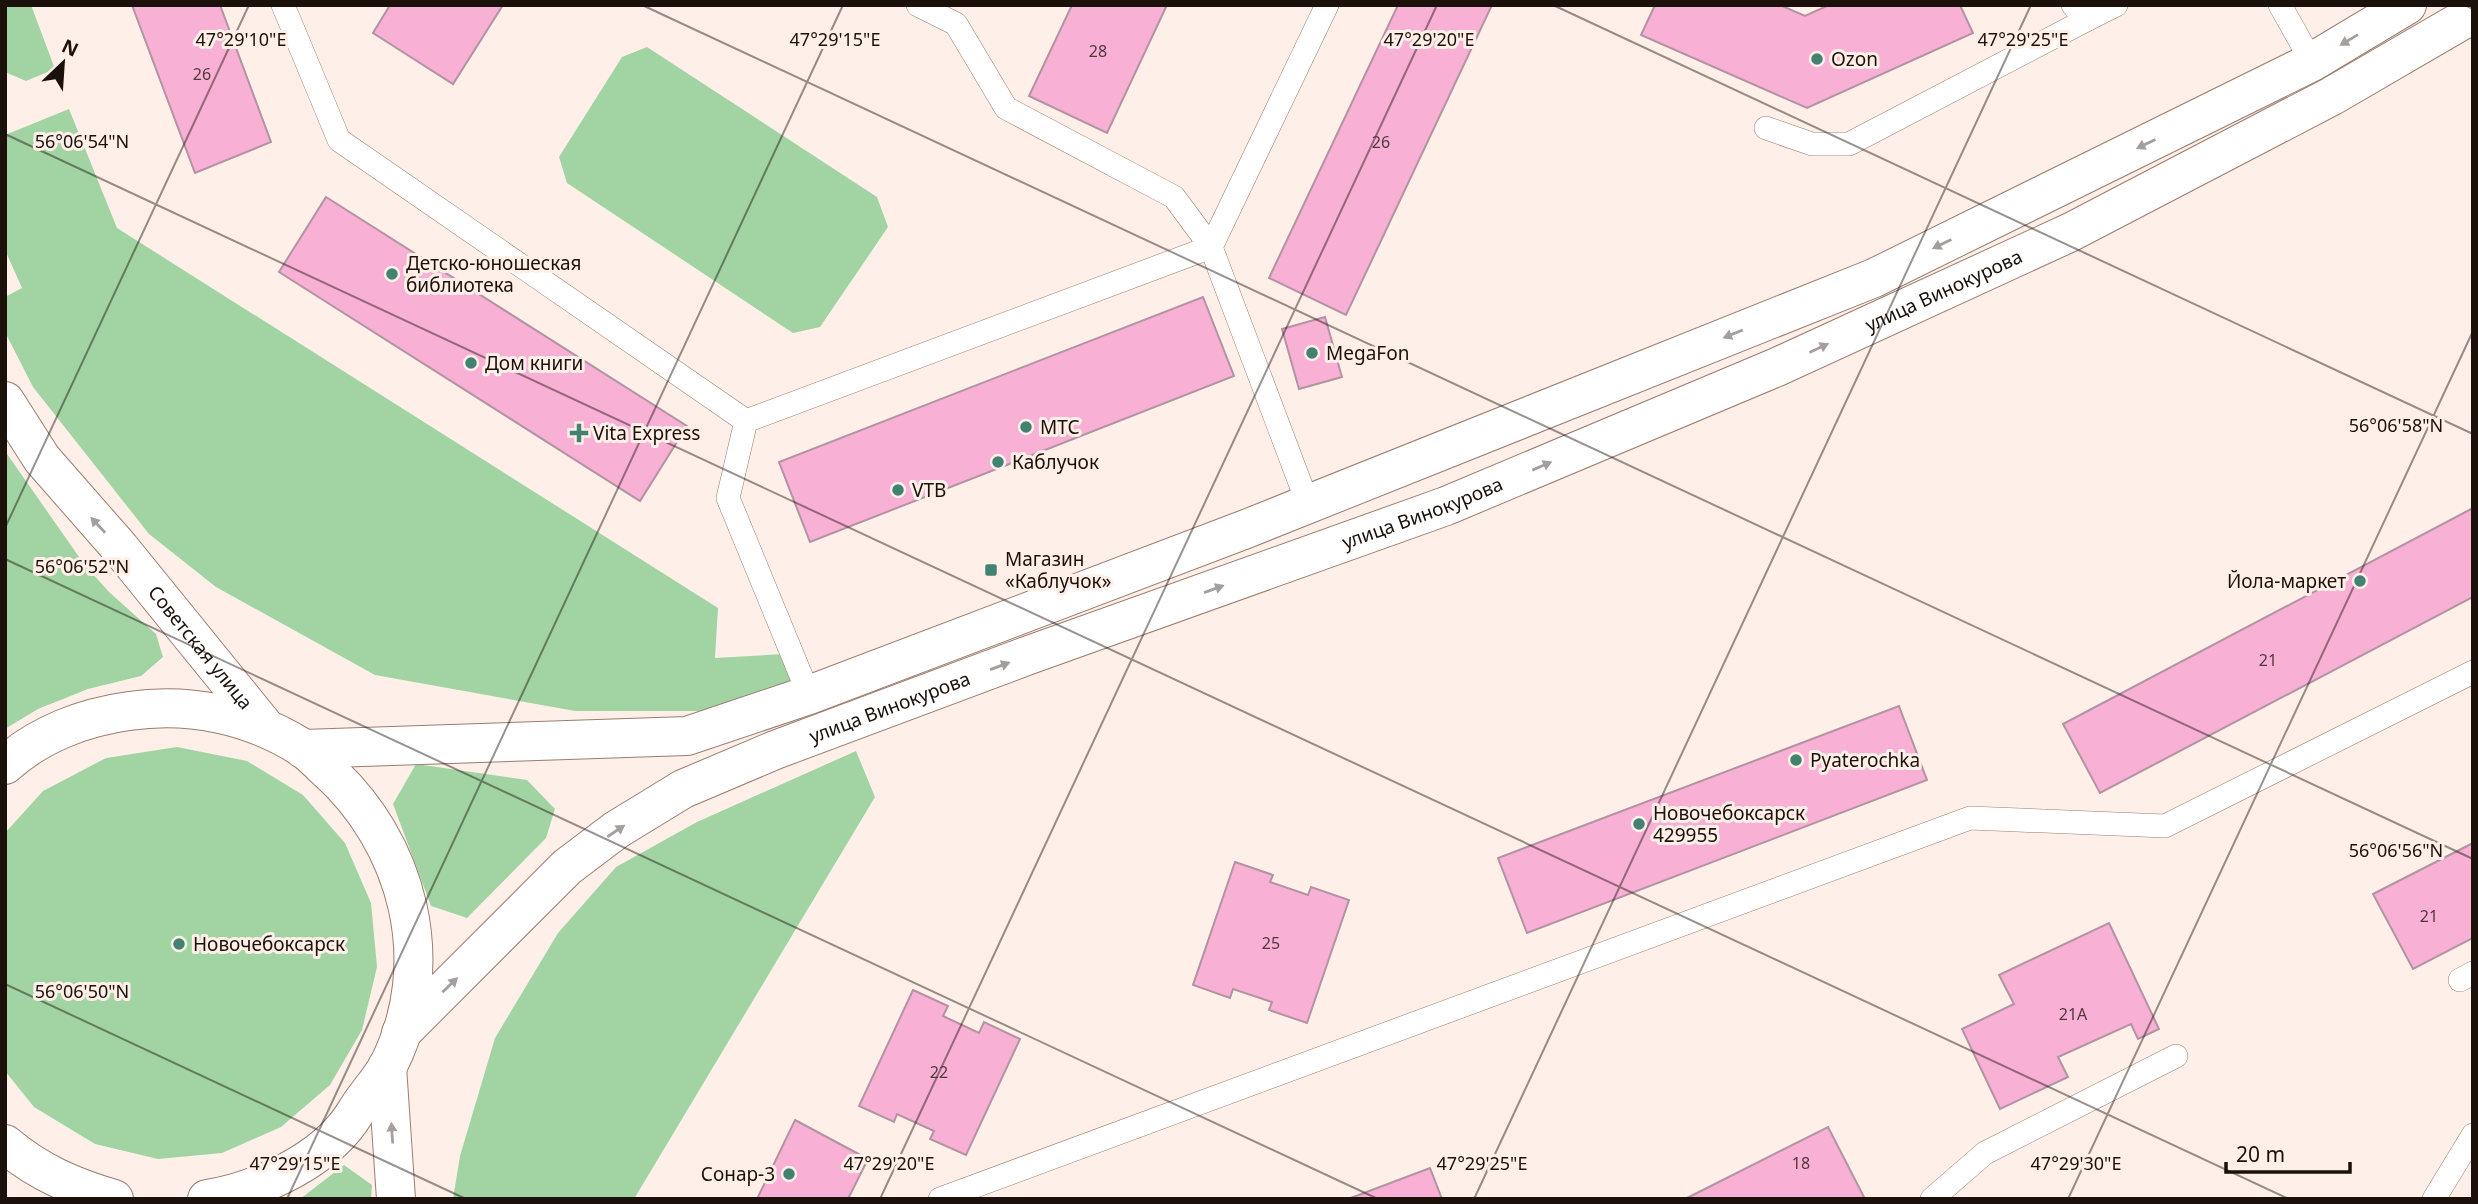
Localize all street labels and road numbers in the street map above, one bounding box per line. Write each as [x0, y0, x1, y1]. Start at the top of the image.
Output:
street label: улица Винокурова [1861, 243, 2026, 338]
street label: улица Винокурова [1338, 471, 1507, 555]
street label: Советская улица [142, 580, 259, 715]
street label: улица Винокурова [805, 665, 974, 749]

